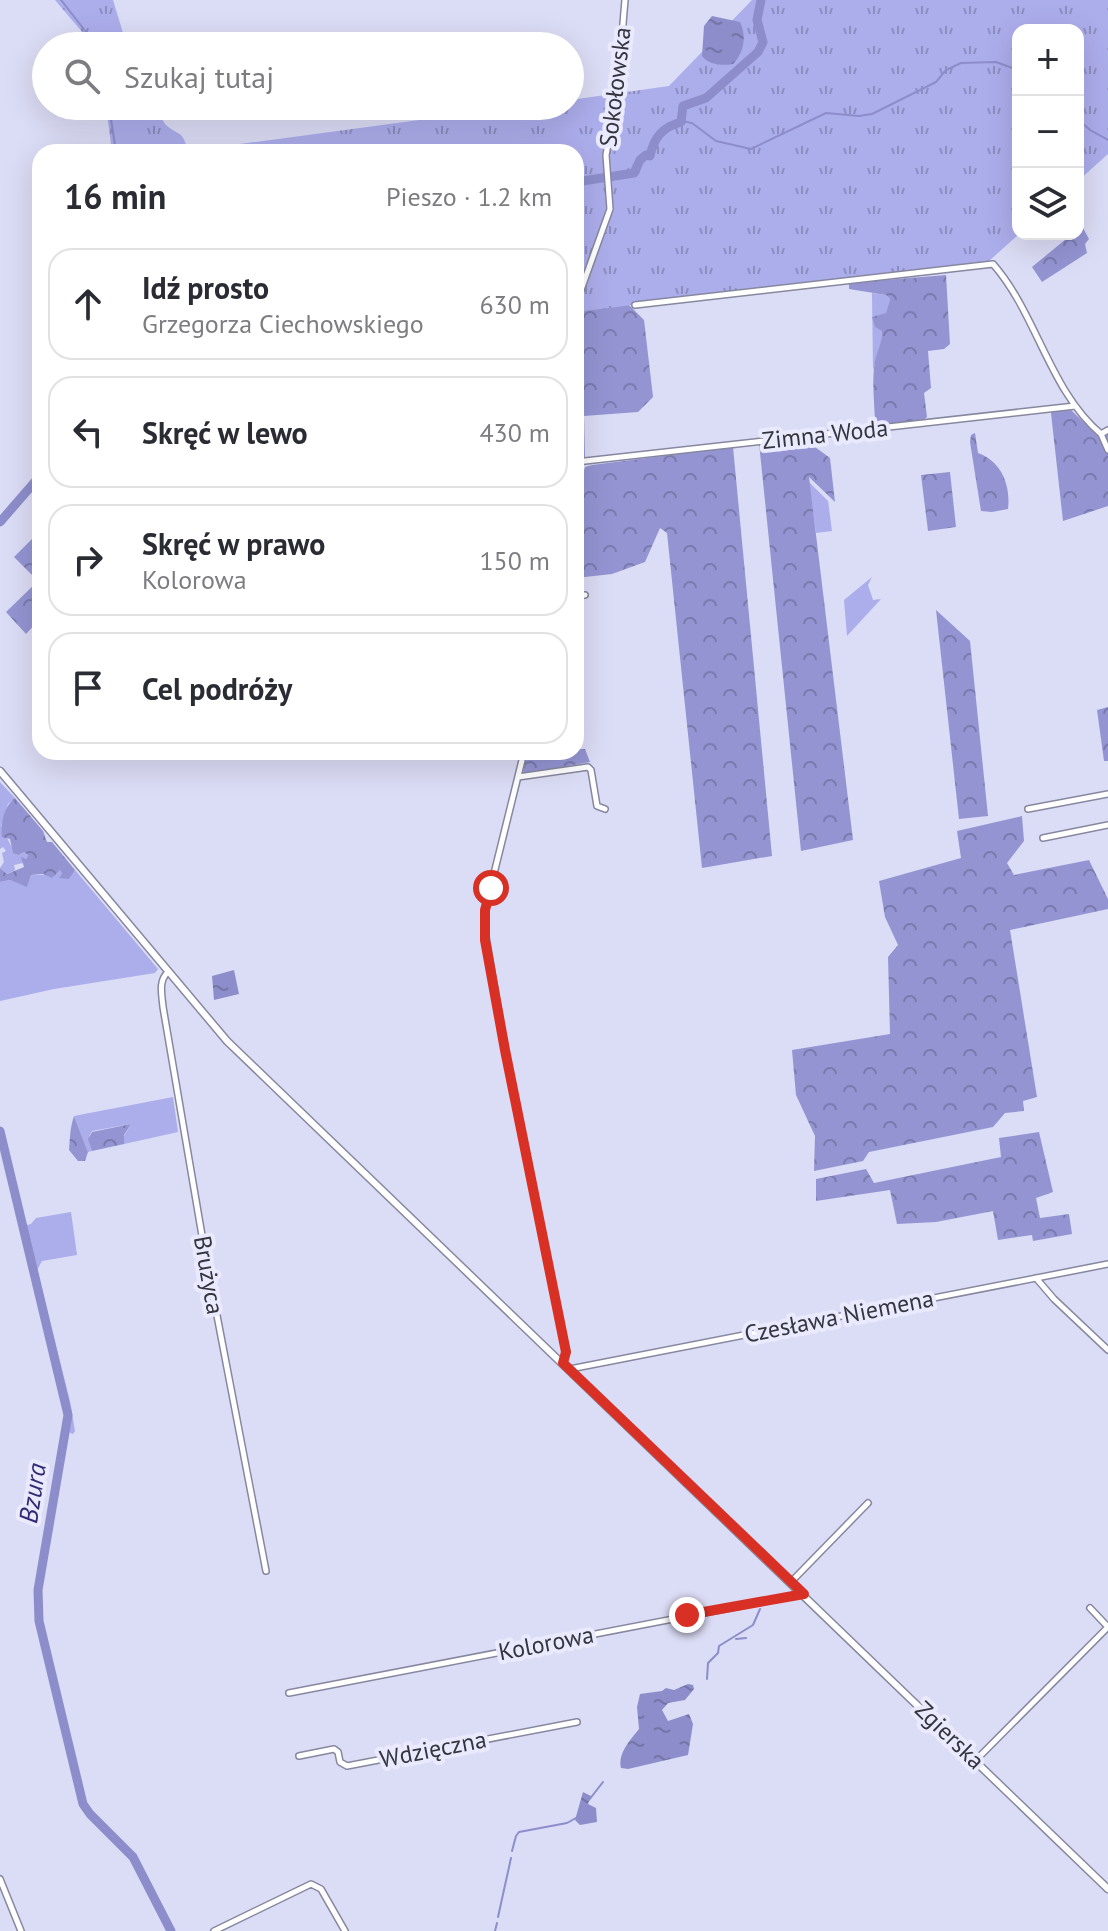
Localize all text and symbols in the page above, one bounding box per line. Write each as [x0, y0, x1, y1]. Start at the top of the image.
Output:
map controls [1012, 24, 1084, 240]
button: + [1012, 24, 1084, 96]
street label: Sokołowska [592, 25, 638, 149]
search box [32, 32, 584, 120]
icon: search [60, 54, 104, 98]
text: Szukaj tutaj [124, 57, 274, 96]
button: − [1012, 96, 1084, 168]
button: layers [1012, 168, 1084, 240]
text: 16 min [64, 174, 166, 218]
text: Pieszo · 1.2 km [386, 180, 552, 213]
text: Idź prosto [142, 268, 269, 307]
icon: ahead [66, 282, 110, 326]
text: 630 m [479, 288, 550, 321]
text: Grzegorza Ciechowskiego [142, 307, 424, 340]
icon: left [66, 410, 110, 454]
street label: Zimna Woda [760, 412, 890, 456]
text: Skręć w lewo [142, 413, 308, 452]
text: 430 m [479, 416, 550, 449]
text: Skręć w prawo [142, 524, 325, 563]
icon: right [66, 538, 110, 582]
text: 150 m [479, 544, 550, 577]
text: Kolorowa [142, 563, 247, 596]
icon: arrive [66, 666, 110, 710]
text: Cel podróży [142, 669, 292, 708]
route start [473, 870, 509, 906]
street label: Brużyca [187, 1233, 231, 1317]
street label: Czesława Niemena [742, 1282, 936, 1350]
water label: Bzura [11, 1460, 53, 1525]
route end [669, 1597, 705, 1633]
street label: Kolorowa [496, 1619, 596, 1667]
street label: Zgierska [909, 1694, 991, 1776]
street label: Wdzięczna [377, 1723, 489, 1775]

